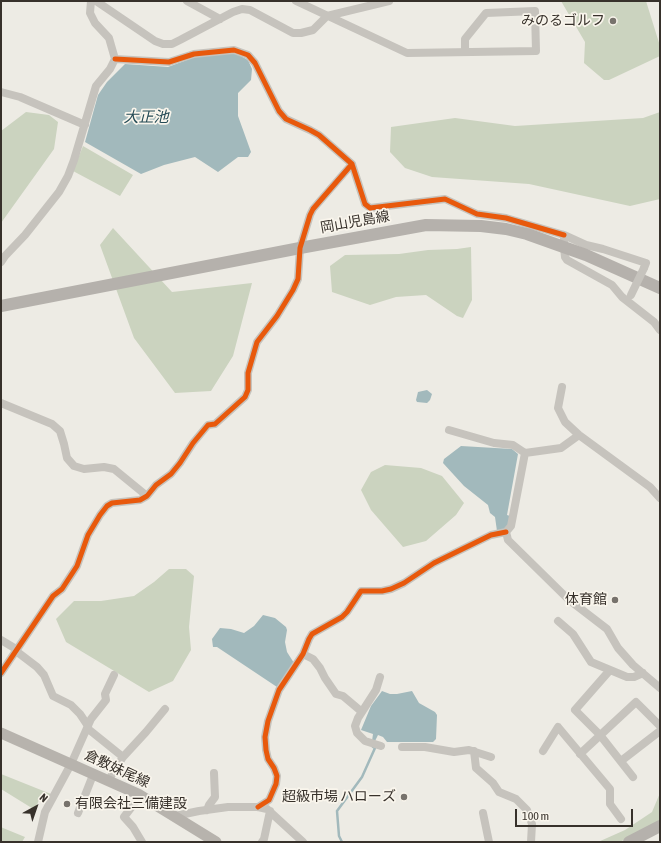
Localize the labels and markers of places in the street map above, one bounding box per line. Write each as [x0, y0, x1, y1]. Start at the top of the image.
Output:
place label: みのるゴルフ [521, 13, 605, 29]
marker: みのるゴルフ [608, 16, 618, 26]
place label: 体育館 [565, 592, 607, 608]
marker: 体育館 [610, 595, 620, 605]
place label: 超級市場 ハローズ [282, 789, 396, 805]
marker: 超級市場 ハローズ [399, 792, 409, 802]
place label: 有限会社三備建設 [75, 796, 187, 812]
marker: 有限会社三備建設 [62, 799, 72, 809]

